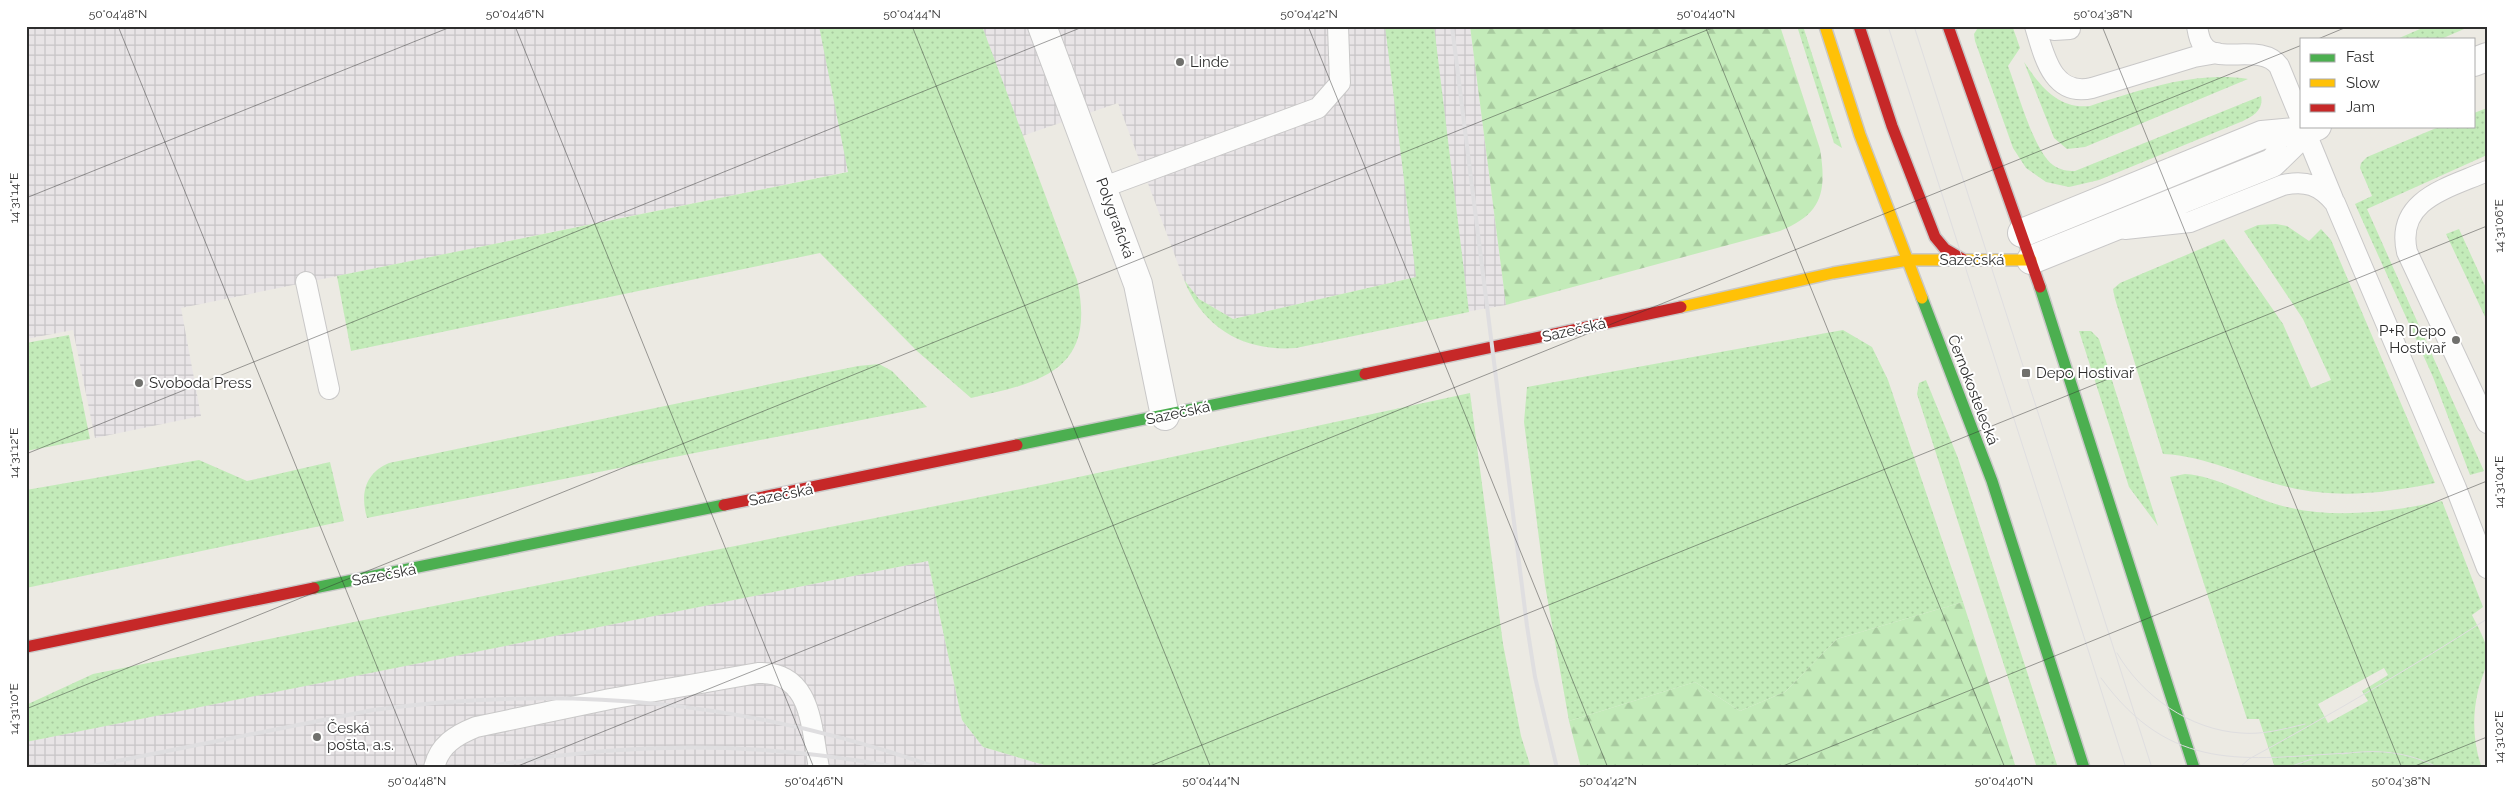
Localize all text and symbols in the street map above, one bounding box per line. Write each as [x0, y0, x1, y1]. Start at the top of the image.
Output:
text: 50°04'48"N [89, 7, 147, 21]
text: 50°04'46"N [486, 7, 544, 21]
text: 50°04'44"N [883, 7, 941, 21]
text: 50°04'42"N [1280, 7, 1338, 21]
text: 50°04'40"N [1677, 7, 1735, 21]
text: 50°04'38"N [2073, 7, 2133, 21]
legend [2300, 38, 2476, 128]
text: Fast [2346, 48, 2374, 66]
place label: Linde [1190, 53, 1229, 71]
marker: Linde [1174, 56, 1186, 68]
text: Slow [2346, 74, 2380, 92]
text: Jam [2346, 98, 2375, 116]
text: 14°31'14"E [7, 173, 21, 223]
street label: Polygrafická [1092, 175, 1138, 261]
text: 14°31'06"E [2492, 199, 2506, 253]
street label: Sazečská [1940, 251, 2004, 269]
street label: Sazečská [1540, 314, 1608, 346]
place label: P+R Depo Hostivař [2379, 322, 2447, 357]
street label: Černokostelecká [1944, 332, 2003, 448]
marker: P+R Depo Hostivař [2450, 334, 2462, 346]
place label: Depo Hostivař [2036, 364, 2135, 382]
marker: Depo Hostivař [2020, 367, 2032, 379]
place label: Svoboda Press [149, 374, 252, 392]
marker: Svoboda Press [133, 377, 145, 389]
street label: Sazečská [1144, 397, 1212, 429]
text: 14°31'12"E [7, 428, 21, 478]
text: 14°31'04"E [2492, 456, 2506, 508]
street label: Sazečská [747, 480, 815, 510]
street label: Sazečská [350, 560, 418, 590]
text: 14°31'10"E [7, 683, 21, 735]
text: 14°31'02"E [2492, 711, 2506, 763]
place label: Česká pošta, a.s. [327, 718, 394, 754]
marker: Česká pošta, a.s. [311, 731, 323, 743]
text: 50°04'48"N [388, 774, 446, 788]
text: 50°04'46"N [785, 774, 843, 788]
text: 50°04'44"N [1182, 774, 1240, 788]
text: 50°04'42"N [1579, 774, 1637, 788]
text: 50°04'40"N [1975, 774, 2033, 788]
text: 50°04'38"N [2371, 774, 2431, 788]

